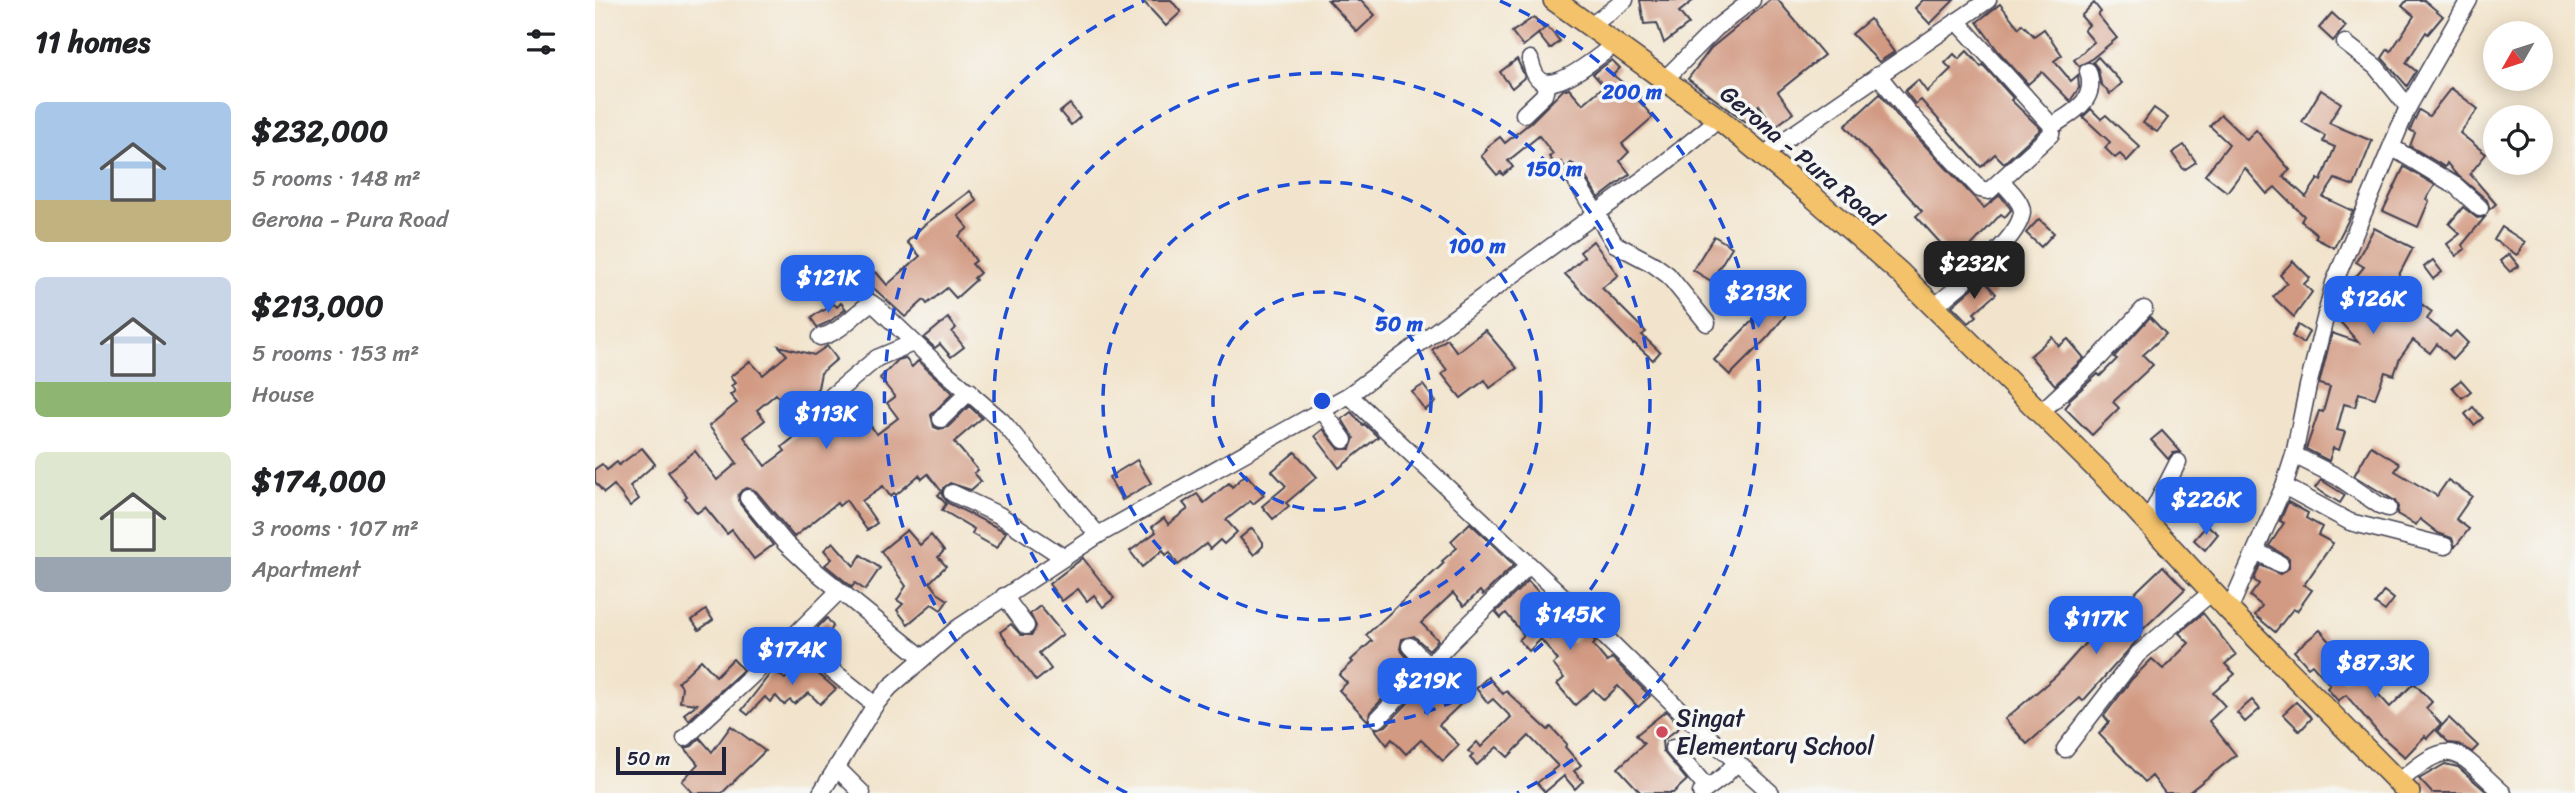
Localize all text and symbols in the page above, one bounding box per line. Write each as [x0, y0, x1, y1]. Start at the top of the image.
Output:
text: 11 homes [35, 15, 150, 69]
north arrow [2483, 21, 2553, 91]
map controls [2483, 21, 2553, 175]
icon: filters [522, 23, 560, 61]
text: 200 m [1601, 73, 1663, 111]
street label: Gerona - Pura Road [1710, 74, 1895, 239]
text: $232,000 [252, 104, 388, 158]
button: locate [2483, 105, 2553, 175]
icon: home [91, 130, 175, 214]
text: 150 m [1526, 150, 1583, 188]
text: 5 rooms · 148 m² [252, 158, 421, 199]
text: Gerona - Pura Road [252, 199, 448, 240]
text: 100 m [1448, 227, 1506, 265]
pin: $232K [1925, 242, 2023, 301]
text: $232K [1940, 243, 2008, 284]
pin: $121K [779, 256, 877, 315]
text: $121K [797, 257, 859, 298]
pin: $213K [1709, 270, 1807, 330]
text: $213K [1725, 272, 1791, 313]
pin: $126K [2324, 276, 2422, 336]
text: $126K [2340, 278, 2406, 319]
text: $213,000 [252, 279, 384, 333]
icon: home [91, 305, 175, 389]
text: 50 m [1375, 305, 1424, 343]
text: 5 rooms · 153 m² [252, 333, 419, 374]
text: House [252, 374, 314, 415]
centre of rings [1310, 389, 1334, 413]
pin: $113K [777, 392, 875, 451]
text: $113K [795, 393, 857, 434]
text: $174,000 [252, 454, 386, 508]
pin: $226K [2157, 477, 2255, 537]
text: $226K [2171, 479, 2241, 520]
icon: home [91, 480, 175, 564]
text: 3 rooms · 107 m² [252, 508, 419, 549]
text: Apartment [252, 549, 361, 590]
pin: $145K [1521, 592, 1619, 652]
text: $145K [1536, 594, 1604, 635]
pin: $117K [2047, 596, 2145, 656]
text: $117K [2065, 598, 2127, 639]
pin: $174K [743, 628, 841, 687]
text: $174K [759, 629, 825, 670]
pin: $87.3K [2318, 640, 2432, 700]
text: $87.3K [2337, 642, 2413, 683]
pin: $219K [1378, 658, 1476, 718]
text: $219K [1394, 660, 1460, 701]
place label: Singat Elementary School [1676, 697, 1875, 767]
marker: Singat Elementary School [1654, 724, 1670, 740]
text: 50 m [627, 742, 670, 775]
scale bar [616, 744, 726, 776]

